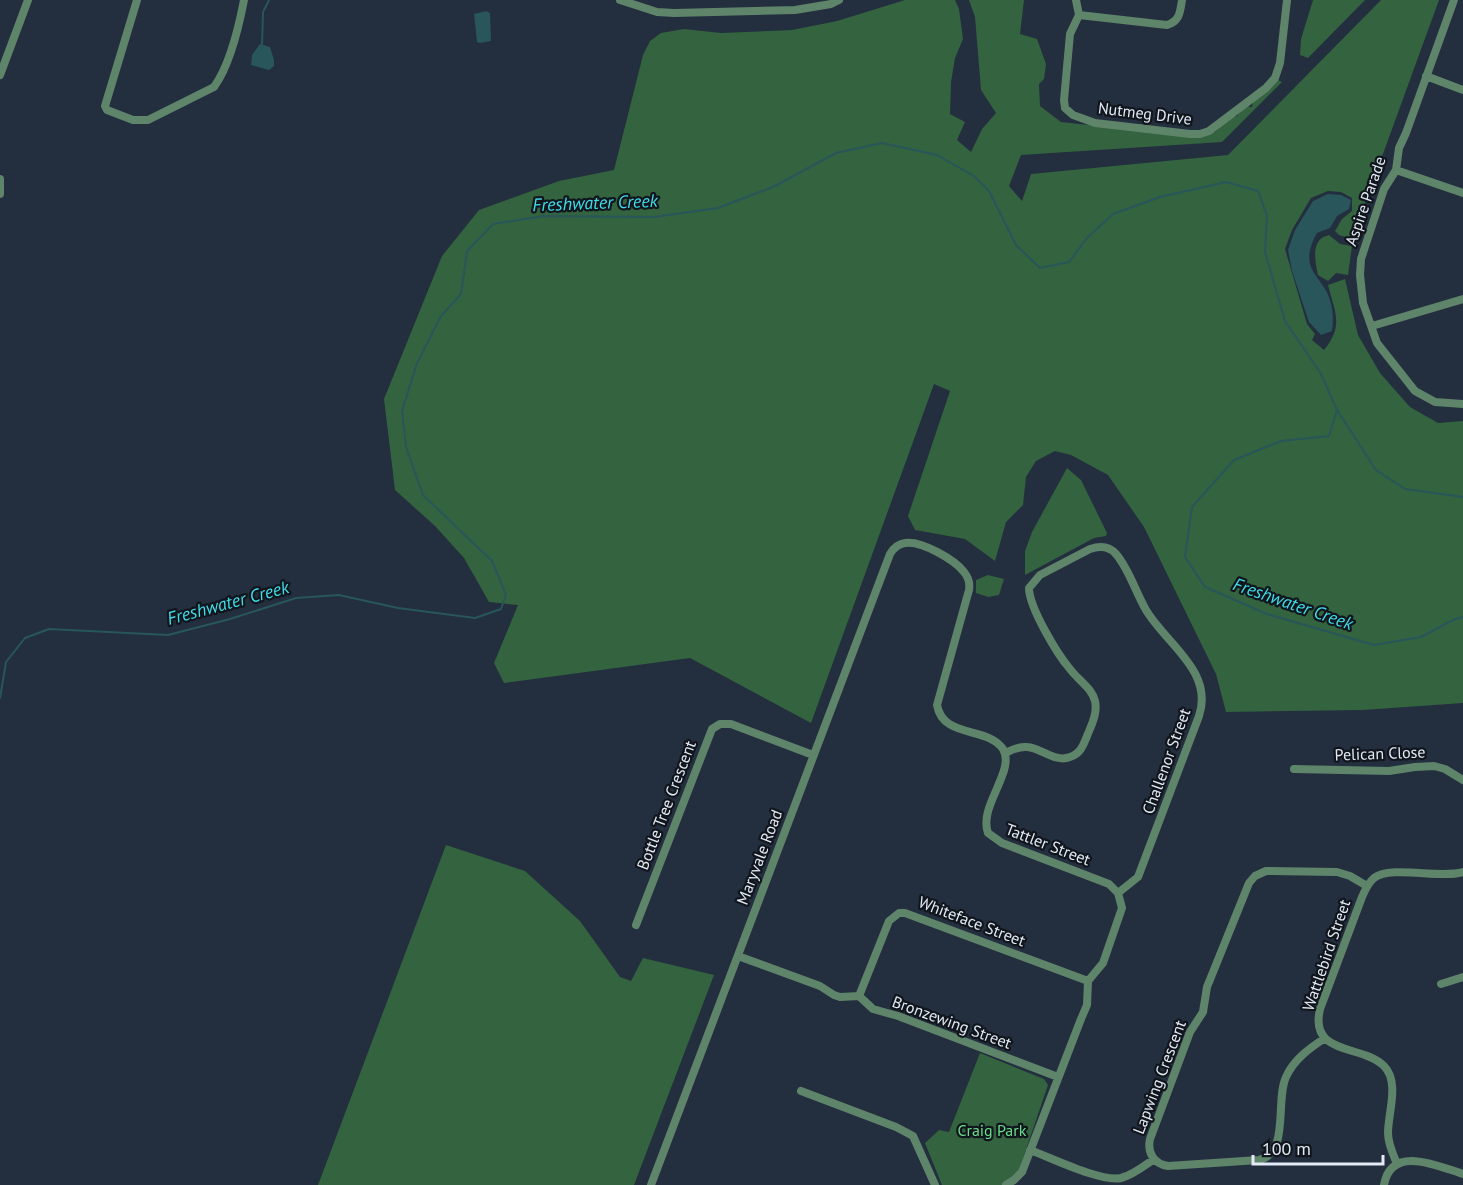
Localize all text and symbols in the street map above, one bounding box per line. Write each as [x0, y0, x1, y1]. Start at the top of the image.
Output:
street label: Nutmeg Drive [1097, 97, 1193, 129]
street label: Aspire Parade [1340, 154, 1390, 248]
water label: Freshwater Creek [532, 189, 659, 216]
water label: Freshwater Creek [1230, 572, 1357, 635]
water label: Freshwater Creek [164, 575, 292, 630]
street label: Challenor Street [1138, 705, 1195, 817]
street label: Bottle Tree Crescent [632, 737, 700, 872]
street label: Pelican Close [1334, 741, 1426, 765]
street label: Maryvale Road [732, 807, 786, 907]
street label: Tattler Street [1003, 819, 1094, 870]
street label: Whiteface Street [916, 891, 1029, 951]
street label: Wattlebird Street [1298, 896, 1355, 1013]
street label: Bronzewing Street [890, 991, 1015, 1053]
street label: Lapwing Crescent [1128, 1017, 1190, 1137]
park label: Craig Park [958, 1120, 1027, 1140]
scale bar [1253, 1128, 1384, 1166]
text: 100 m [1262, 1137, 1311, 1160]

